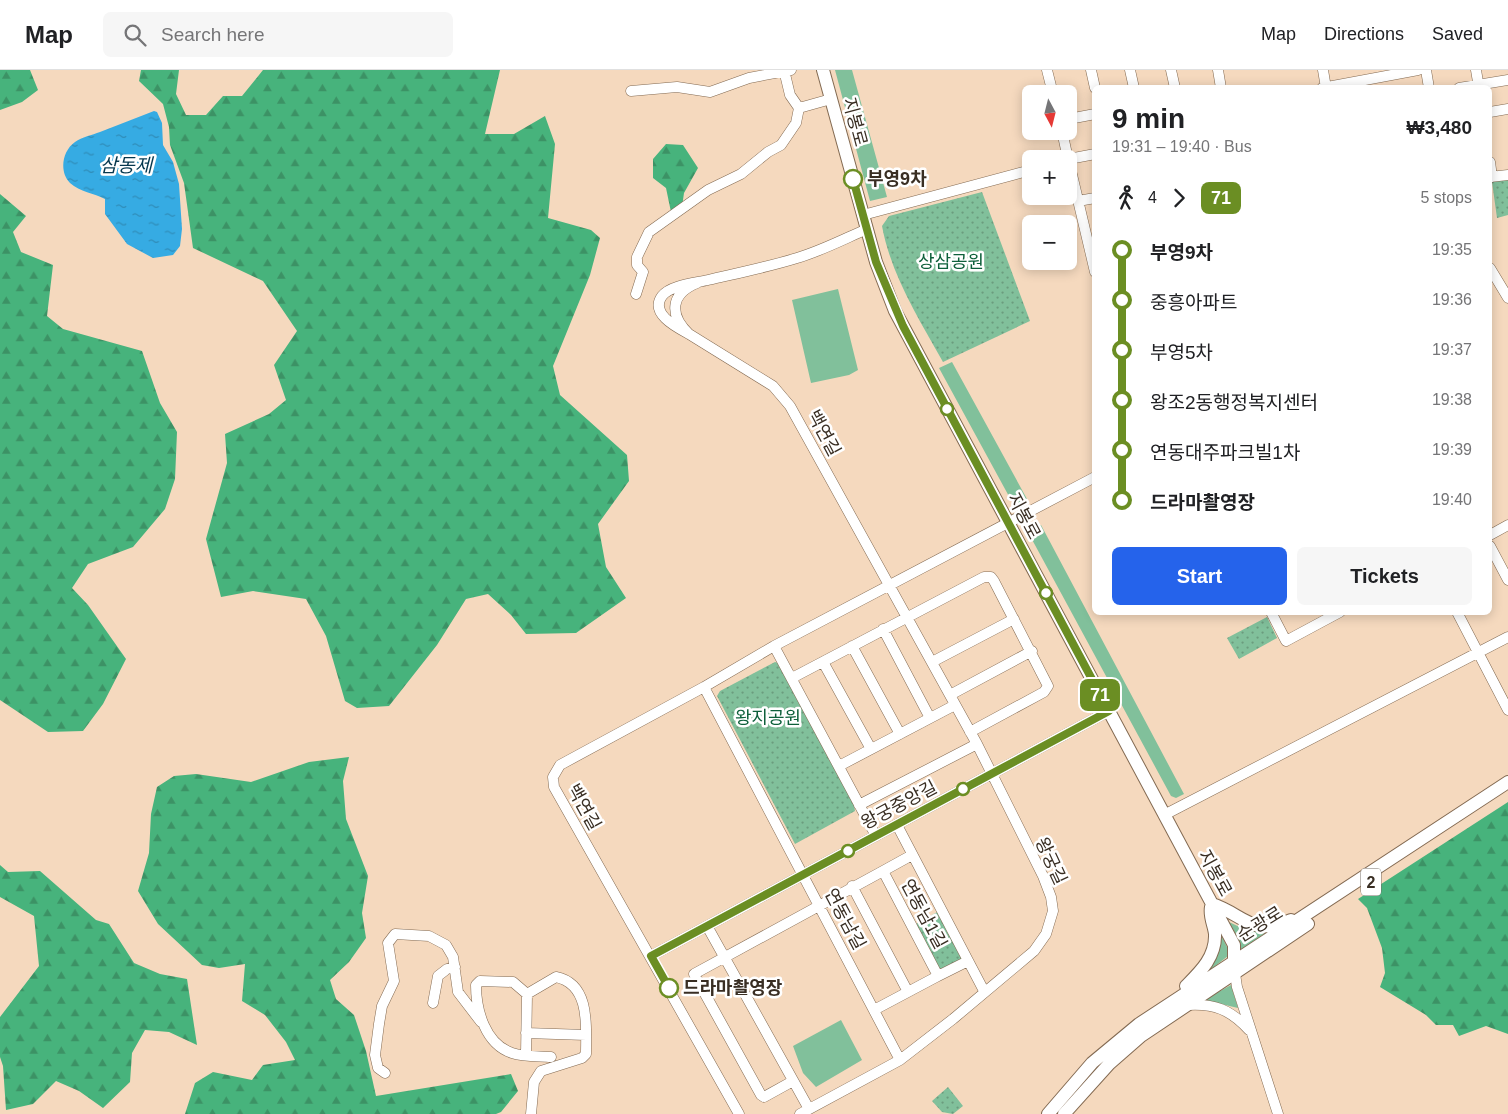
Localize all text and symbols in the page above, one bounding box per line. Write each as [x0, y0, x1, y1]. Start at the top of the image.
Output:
search box [103, 12, 453, 57]
text: Map [25, 21, 73, 48]
icon: search [121, 21, 149, 49]
text: Search here [161, 24, 265, 45]
text: Map [1261, 24, 1296, 44]
text: Directions [1324, 24, 1404, 44]
text: Saved [1432, 24, 1483, 44]
north arrow [1022, 85, 1078, 140]
map controls [1022, 85, 1077, 270]
street label: 지봉로 [839, 95, 871, 149]
text: 9 min [1112, 103, 1185, 134]
text: ₩3,480 [1407, 117, 1472, 138]
text: 19:31 – 19:40 · Bus [1112, 138, 1252, 155]
button: + [1022, 150, 1077, 205]
water label: 삼동제 [100, 155, 155, 176]
marker: 부영9차 [843, 169, 863, 189]
place label: 부영9차 [867, 169, 927, 189]
icon: walk [1112, 184, 1140, 212]
icon: forward [1165, 184, 1193, 212]
text: 71 [1211, 188, 1231, 208]
text: 4 [1148, 189, 1157, 206]
text: 5 stops [1420, 189, 1472, 206]
button: − [1022, 215, 1077, 270]
text: 19:35 [1432, 241, 1472, 258]
text: 부영9차 [1150, 242, 1213, 263]
park label: 상삼공원 [918, 252, 984, 272]
text: 19:36 [1432, 291, 1472, 308]
text: 중흥아파트 [1150, 292, 1237, 313]
text: 19:37 [1432, 341, 1472, 358]
text: 부영5차 [1150, 342, 1213, 363]
text: 19:38 [1432, 391, 1472, 408]
text: 왕조2동행정복지센터 [1150, 392, 1318, 413]
unlabelled marker [940, 402, 954, 416]
street label: 백연길 [804, 406, 844, 460]
text: 19:39 [1432, 441, 1472, 458]
text: 연동대주파크빌1차 [1150, 442, 1300, 463]
street label: 지봉로 [1004, 489, 1044, 543]
text: 19:40 [1432, 491, 1472, 508]
text: 드라마촬영장 [1150, 492, 1255, 513]
button: Start [1112, 547, 1287, 605]
button: Tickets [1297, 547, 1472, 605]
unlabelled marker [1039, 586, 1053, 600]
line badge: 71 [1078, 679, 1122, 711]
text: 71 [1090, 685, 1110, 705]
park label: 왕지공원 [735, 708, 801, 728]
street label: 왕궁중앙길 [858, 777, 940, 833]
street label: 백연길 [563, 780, 605, 834]
unlabelled marker [956, 782, 970, 796]
street label: 왕궁길 [1031, 834, 1071, 888]
unlabelled marker [841, 844, 855, 858]
street label: 지봉로 [1194, 846, 1236, 900]
road number: 2 [1361, 869, 1381, 896]
street label: 연동남1길 [897, 876, 951, 952]
street label: 연동남길 [821, 885, 869, 953]
street label: 순광로 [1234, 902, 1286, 946]
marker: 드라마촬영장 [659, 978, 679, 998]
place label: 드라마촬영장 [683, 978, 783, 998]

